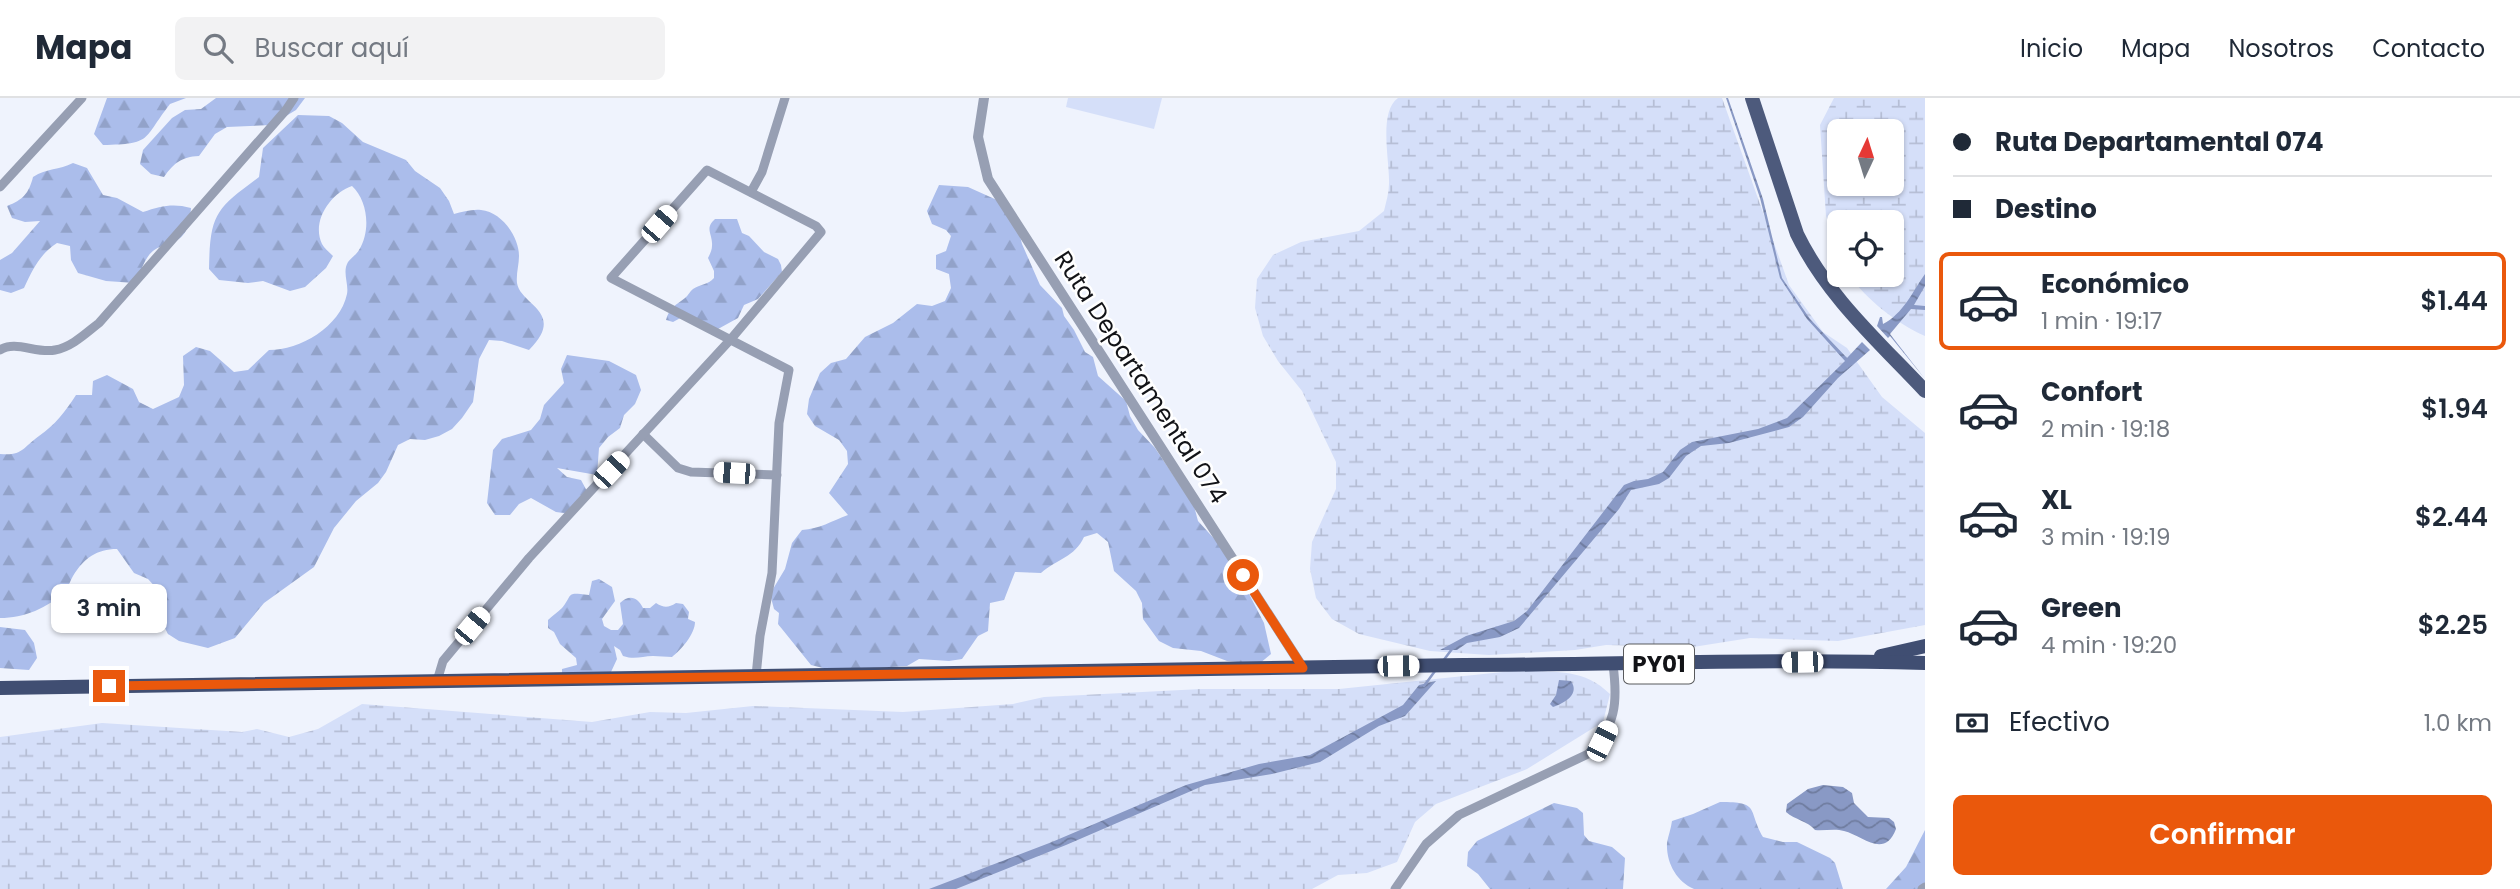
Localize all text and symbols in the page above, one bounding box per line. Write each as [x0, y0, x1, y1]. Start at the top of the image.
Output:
search box [175, 17, 665, 80]
text: Mapa [35, 24, 133, 71]
icon: search [199, 29, 237, 67]
text: Buscar aquí [255, 30, 409, 66]
text: Inicio [2020, 32, 2083, 65]
text: Mapa [2121, 32, 2190, 65]
text: Nosotros [2228, 32, 2334, 65]
text: Contacto [2372, 32, 2485, 65]
north arrow [1827, 119, 1904, 196]
map controls [1827, 119, 1904, 287]
text: Ruta Departamental 074 [1995, 124, 2324, 160]
text: Destino [1995, 191, 2097, 227]
car [638, 201, 681, 247]
button: locate [1827, 210, 1904, 287]
street label: Ruta Departamental 074 [1047, 244, 1235, 510]
text: Económico [2041, 266, 2189, 302]
icon: car [1957, 270, 2020, 333]
text: $1.44 [2420, 283, 2488, 319]
text: 1 min · 19:17 [2041, 305, 2162, 337]
text: Confort [2041, 374, 2143, 410]
icon: car [1957, 378, 2020, 441]
text: $1.94 [2421, 391, 2488, 427]
text: 2 min · 19:18 [2041, 413, 2170, 445]
car [589, 447, 634, 493]
car [713, 461, 756, 485]
text: XL [2041, 482, 2072, 518]
icon: car [1957, 486, 2020, 549]
text: $2.44 [2415, 499, 2488, 535]
text: 3 min · 19:19 [2041, 521, 2171, 553]
route start [1227, 559, 1259, 591]
callout: 3 min [51, 584, 167, 634]
text: Green [2041, 590, 2122, 626]
text: 3 min [77, 592, 141, 624]
icon: car [1957, 594, 2020, 657]
car [451, 603, 494, 649]
text: $2.25 [2418, 607, 2488, 643]
text: 4 min · 19:20 [2041, 629, 2177, 661]
road number: PY01 [1624, 644, 1694, 684]
car [1781, 651, 1824, 673]
car [1377, 655, 1420, 677]
route end [93, 670, 125, 702]
icon: cash [1953, 704, 1991, 742]
text: Efectivo [2009, 704, 2110, 740]
text: 1.0 km [2424, 707, 2492, 739]
car [1584, 718, 1621, 764]
button: Confirmar [1953, 795, 2492, 875]

